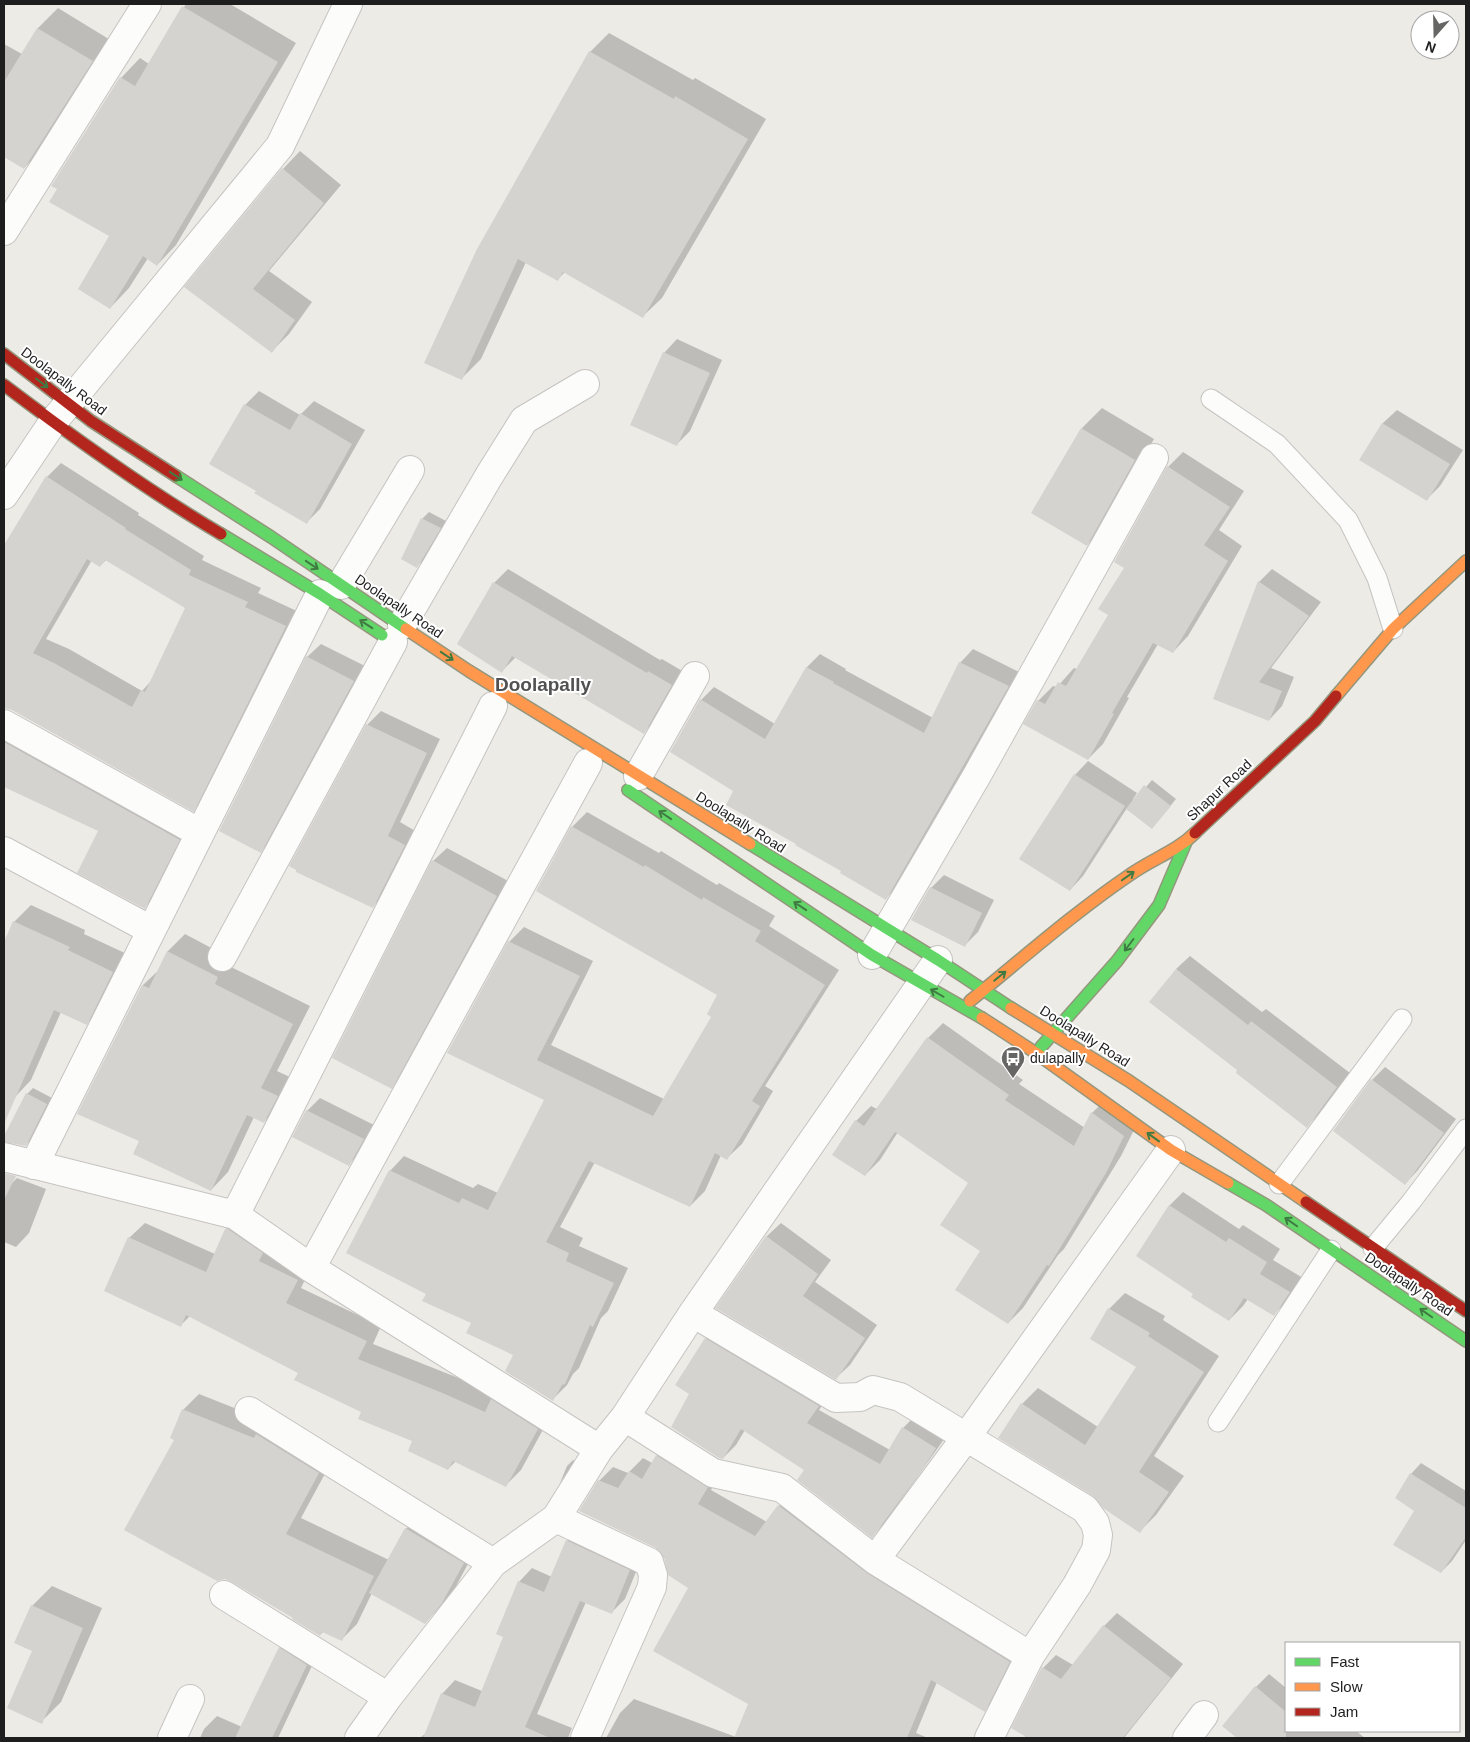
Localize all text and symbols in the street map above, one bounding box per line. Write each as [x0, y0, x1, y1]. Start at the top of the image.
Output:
north arrow [1410, 10, 1460, 60]
text: N [1423, 38, 1438, 56]
street label: Doolapally Road [18, 344, 110, 418]
one-way arrow [35, 378, 48, 389]
one-way arrow [169, 471, 183, 481]
one-way arrow [305, 560, 319, 570]
street label: Doolapally Road [352, 571, 446, 641]
one-way arrow [359, 619, 373, 629]
one-way arrow [439, 651, 453, 661]
district label: Doolapally [495, 674, 591, 695]
street label: Shapur Road [1183, 756, 1255, 824]
street label: Doolapally Road [693, 788, 789, 856]
one-way arrow [658, 810, 672, 820]
one-way arrow [1121, 871, 1135, 881]
one-way arrow [793, 901, 807, 911]
one-way arrow [1124, 938, 1134, 952]
one-way arrow [993, 970, 1006, 981]
one-way arrow [930, 988, 945, 997]
street label: Doolapally Road [1037, 1002, 1133, 1070]
bus stop icon: dulapally [1000, 1045, 1026, 1079]
place label: dulapally [1030, 1050, 1085, 1066]
one-way arrow [1146, 1132, 1160, 1142]
one-way arrow [1285, 1217, 1299, 1227]
street label: Doolapally Road [1362, 1249, 1456, 1319]
one-way arrow [1420, 1308, 1434, 1318]
legend [1285, 1642, 1460, 1732]
text: Fast [1330, 1653, 1360, 1670]
text: Slow [1330, 1678, 1363, 1695]
text: Jam [1330, 1703, 1358, 1720]

